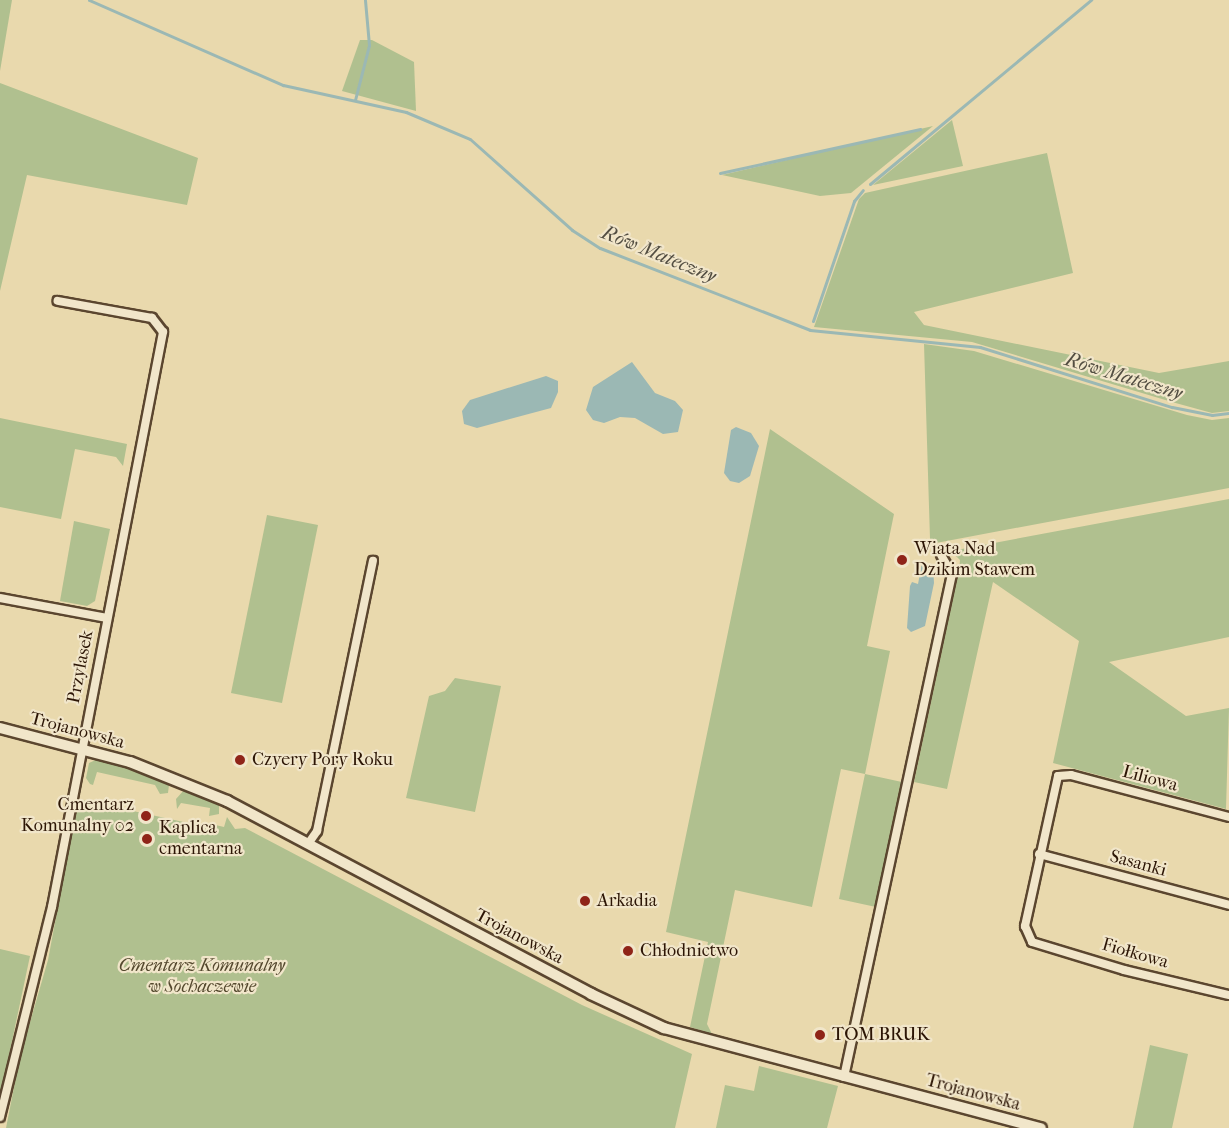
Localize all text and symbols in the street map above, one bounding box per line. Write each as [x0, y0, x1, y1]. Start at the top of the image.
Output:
water label: Rów Mateczny [598, 220, 720, 288]
water label: Rów Mateczny [1062, 347, 1186, 405]
place label: Wiata Nad Dzikim Stawem [914, 539, 1035, 582]
marker: Wiata Nad Dzikim Stawem [895, 553, 909, 567]
street label: Przylasek [63, 629, 99, 705]
street label: Trojanowska [27, 708, 127, 754]
place label: Czyery Pory Roku [252, 749, 393, 771]
marker: Czyery Pory Roku [233, 753, 247, 767]
street label: Liliowa [1120, 761, 1180, 797]
place label: Cmentarz Komunalny 02 [21, 795, 134, 838]
marker: Cmentarz Komunalny 02 [139, 809, 153, 823]
place label: Kaplica cmentarna [159, 818, 242, 860]
marker: Kaplica cmentarna [140, 832, 154, 846]
street label: Sasanki [1107, 846, 1169, 882]
place label: Arkadia [597, 890, 657, 912]
marker: Arkadia [578, 894, 592, 908]
street label: Trojanowska [471, 905, 567, 969]
street label: Fiołkowa [1099, 934, 1171, 974]
place label: Chłodnictwo [640, 940, 738, 962]
marker: Chłodnictwo [621, 944, 635, 958]
park label: Cmentarz Komunalny w Sochaczewie [119, 956, 285, 998]
place label: TOM BRUK [832, 1024, 930, 1046]
marker: TOM BRUK [813, 1028, 827, 1042]
street label: Trojanowska [923, 1070, 1023, 1116]

